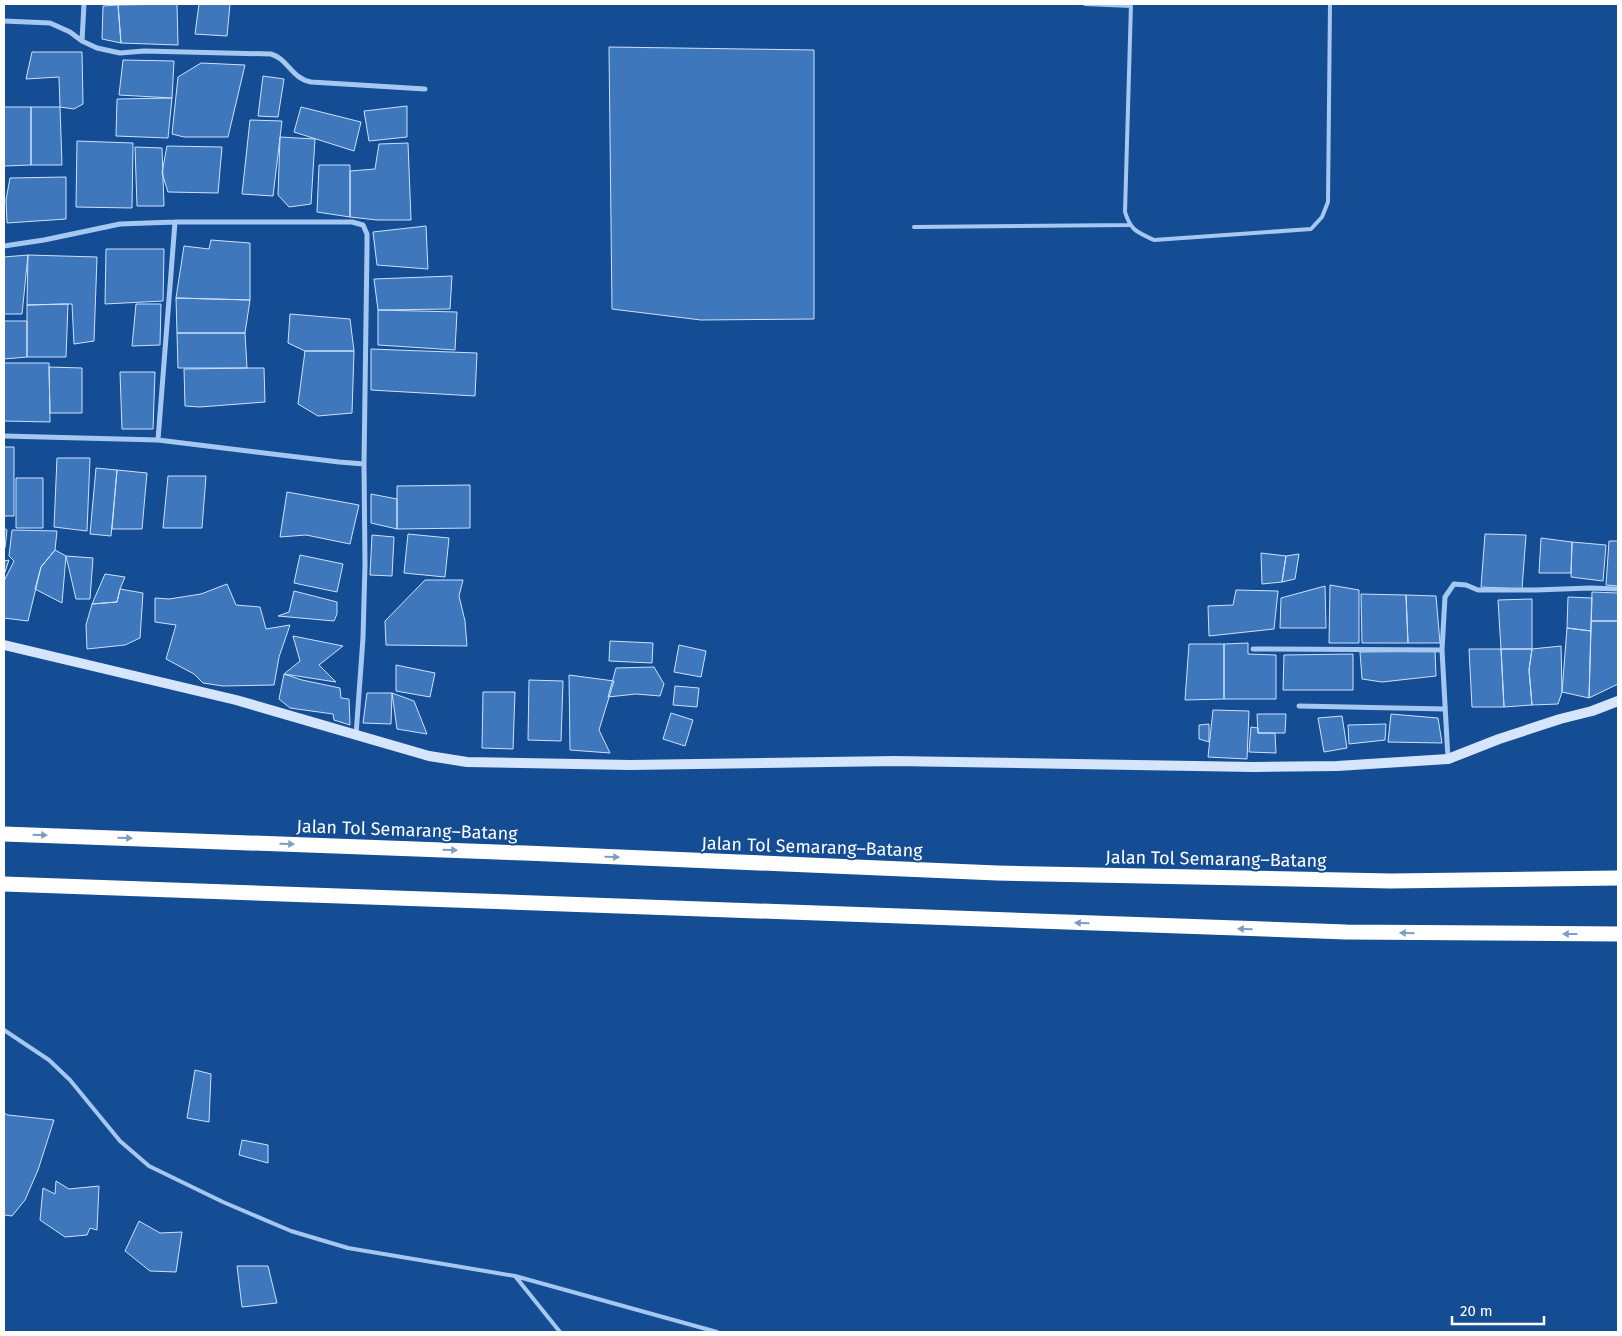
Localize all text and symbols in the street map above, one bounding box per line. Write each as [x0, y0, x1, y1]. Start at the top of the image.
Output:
street label: Jalan Tol Semarang–Batang [296, 815, 519, 845]
one-way arrow [32, 831, 48, 839]
street label: Jalan Tol Semarang–Batang [701, 832, 924, 862]
one-way arrow [117, 834, 133, 842]
one-way arrow [280, 840, 296, 848]
one-way arrow [442, 846, 458, 854]
street label: Jalan Tol Semarang–Batang [1105, 846, 1327, 872]
one-way arrow [604, 853, 620, 861]
one-way arrow [1074, 919, 1090, 927]
one-way arrow [1236, 924, 1252, 932]
one-way arrow [1399, 929, 1415, 937]
one-way arrow [1561, 930, 1577, 938]
scale bar [1452, 1294, 1544, 1326]
text: 20 m [1460, 1302, 1493, 1320]

